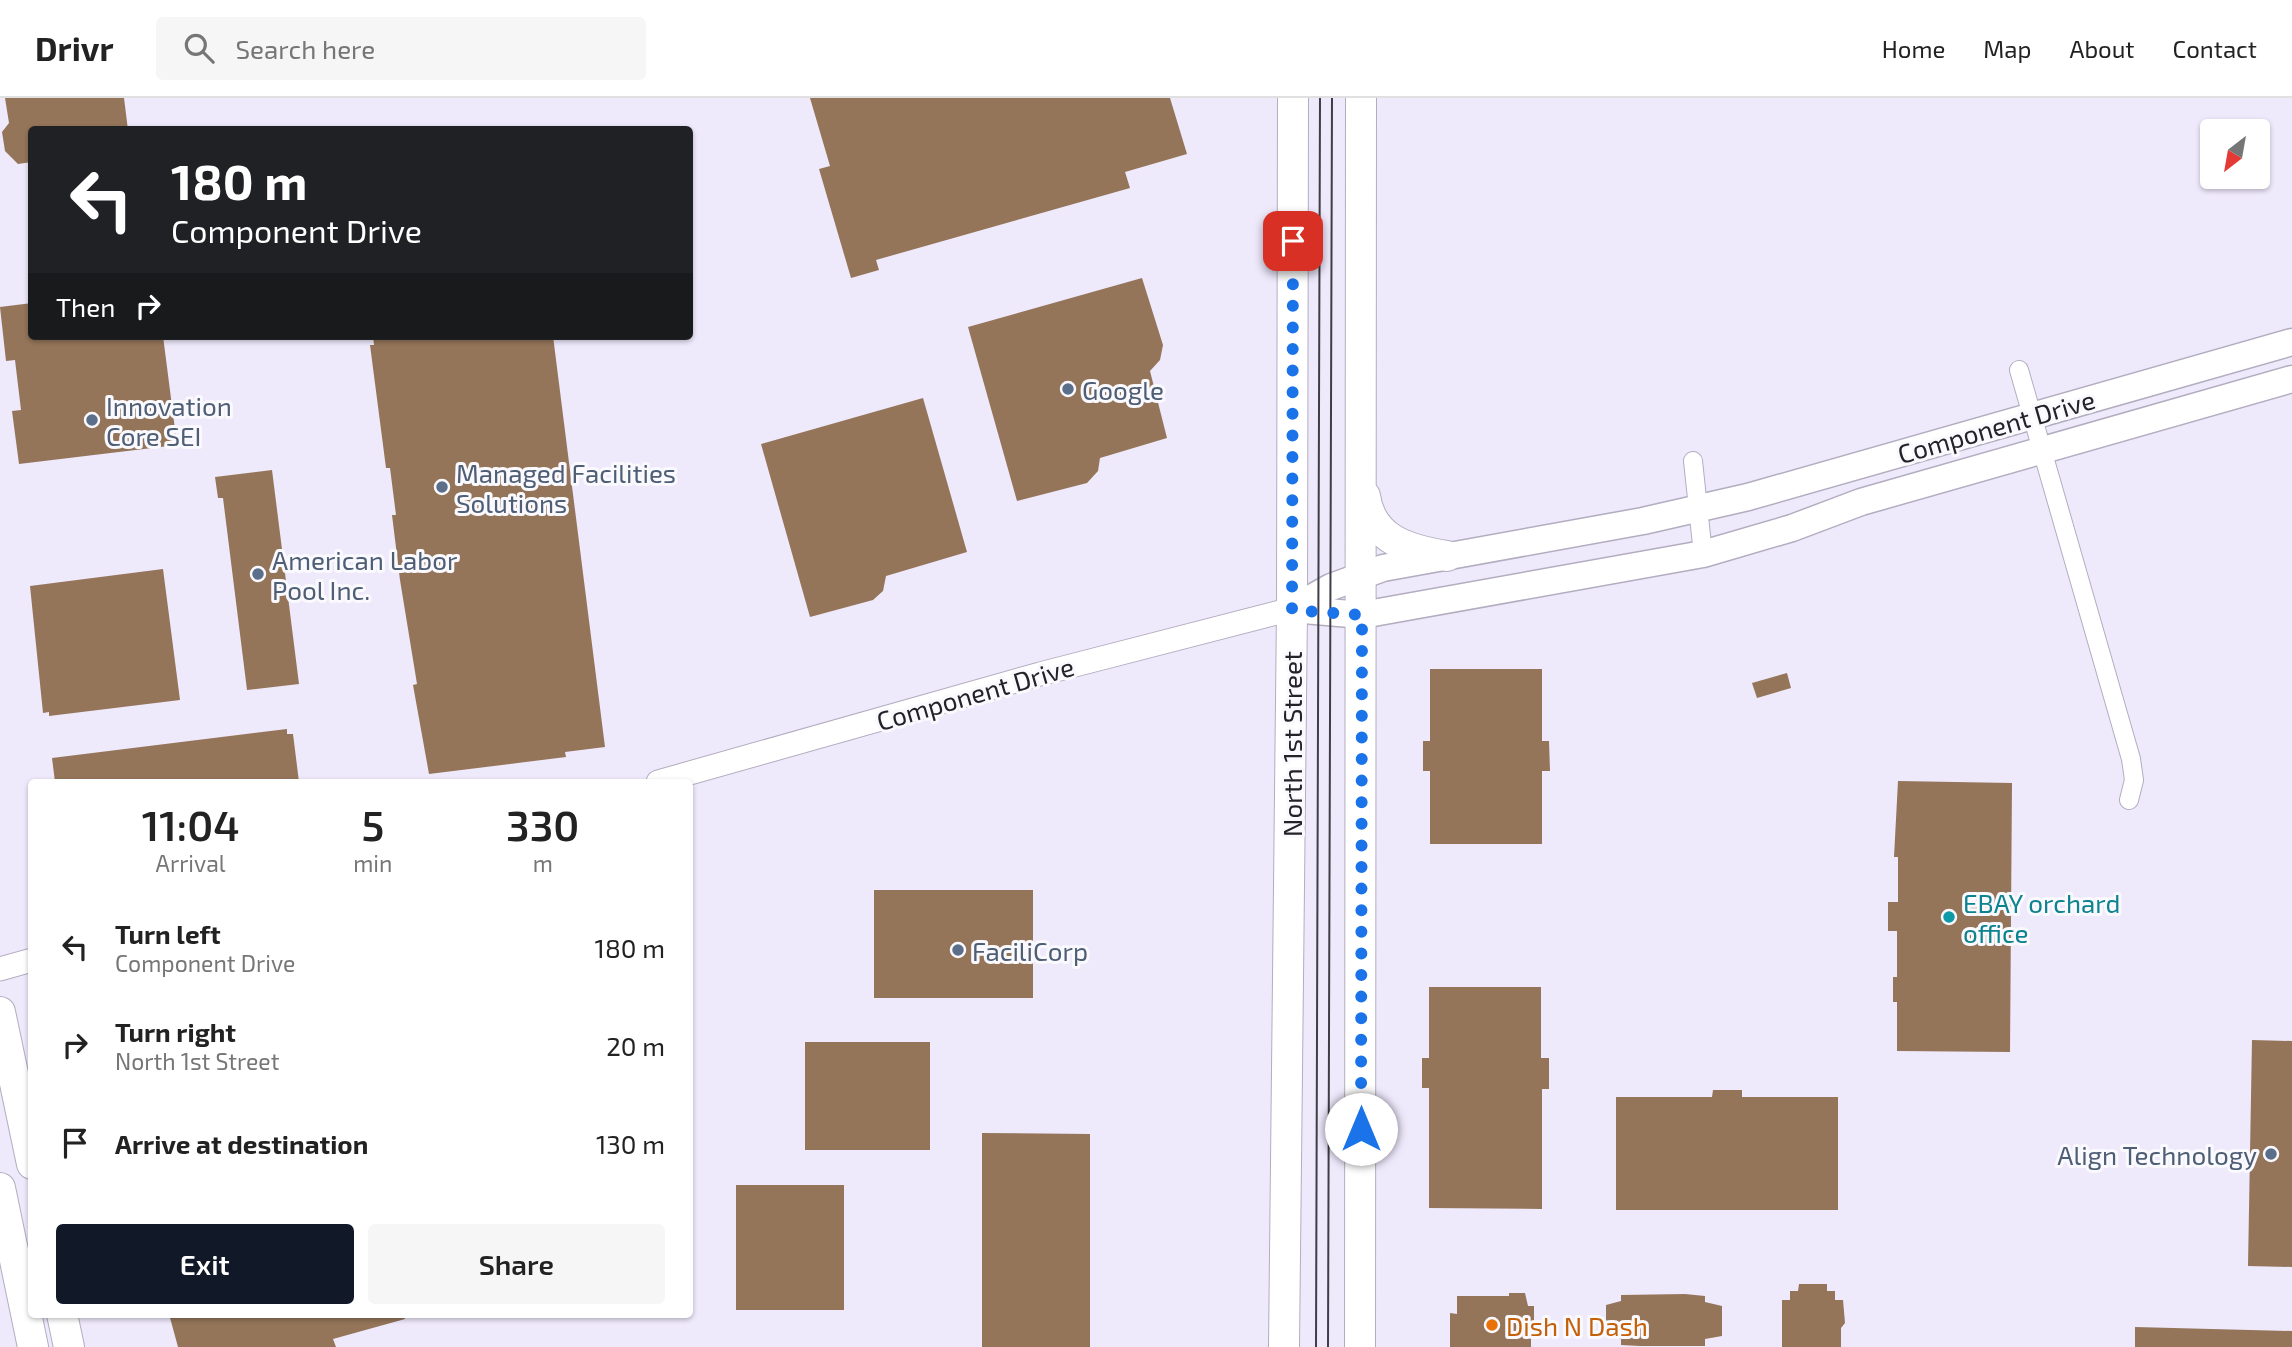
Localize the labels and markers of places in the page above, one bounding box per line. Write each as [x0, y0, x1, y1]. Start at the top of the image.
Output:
pin [1263, 211, 1323, 271]
place label: Google [1082, 374, 1164, 405]
marker: Google [1060, 381, 1076, 397]
place label: Innovation Core SEI [106, 390, 232, 451]
marker: Innovation Core SEI [84, 412, 100, 428]
place label: Managed Facilities Solutions [456, 457, 676, 518]
marker: Managed Facilities Solutions [434, 479, 450, 495]
place label: American Labor Pool Inc. [272, 544, 457, 605]
marker: American Labor Pool Inc. [250, 566, 266, 582]
place label: EBAY orchard office [1963, 887, 2120, 948]
marker: EBAY orchard office [1941, 909, 1957, 925]
place label: FaciliCorp [972, 935, 1088, 966]
marker: FaciliCorp [950, 942, 966, 958]
place label: Align Technology [2057, 1139, 2257, 1170]
marker: Align Technology [2263, 1146, 2279, 1162]
place label: Dish N Dash [1506, 1310, 1648, 1341]
marker: Dish N Dash [1484, 1317, 1500, 1333]

